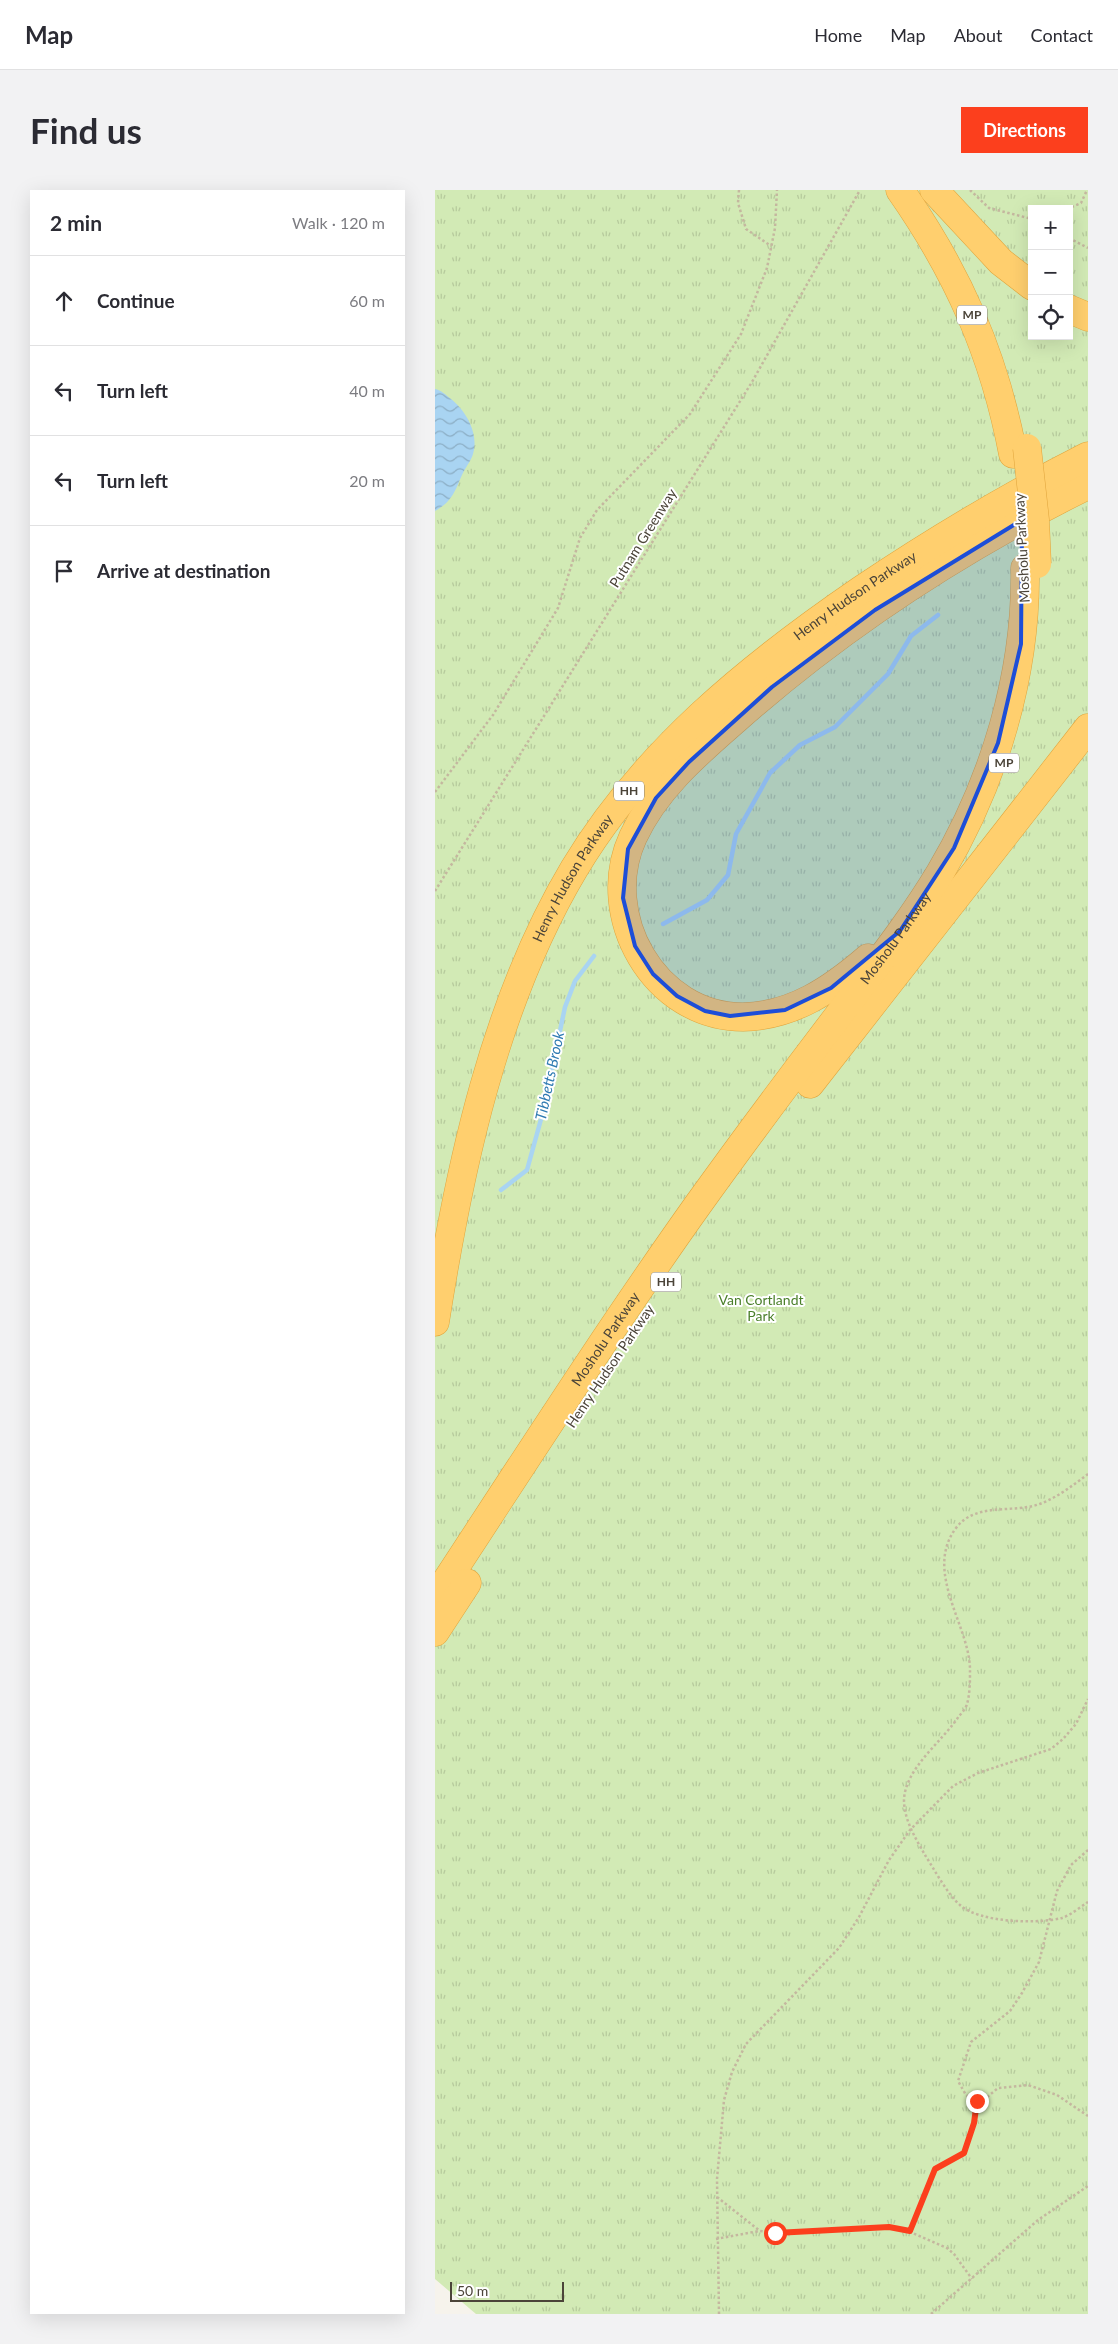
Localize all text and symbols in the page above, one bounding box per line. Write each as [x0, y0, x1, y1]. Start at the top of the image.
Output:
text: Map [25, 20, 73, 49]
text: Home [814, 24, 862, 46]
text: Map [890, 24, 926, 46]
text: About [954, 24, 1003, 46]
text: Contact [1031, 24, 1093, 46]
button: Directions [961, 107, 1088, 153]
text: Find us [30, 109, 142, 151]
map controls [1028, 205, 1073, 340]
button: + [1028, 205, 1073, 250]
text: 2 min [50, 210, 102, 235]
text: Walk · 120 m [292, 213, 385, 232]
button: − [1028, 250, 1073, 295]
icon: ahead [50, 287, 78, 315]
text: Continue [97, 289, 175, 312]
text: 60 m [349, 291, 385, 310]
button: locate [1028, 295, 1073, 340]
road number: MP [957, 306, 987, 324]
icon: left [50, 377, 78, 405]
text: Turn left [97, 379, 168, 402]
text: 40 m [349, 381, 385, 400]
icon: left [50, 467, 78, 495]
text: Turn left [97, 469, 168, 492]
text: 20 m [349, 471, 385, 490]
street label: Putnam Greenway [605, 484, 680, 590]
street label: Mosholu Parkway [1010, 492, 1033, 603]
street label: Henry Hudson Parkway [790, 547, 920, 643]
icon: arrive [50, 557, 78, 585]
text: Arrive at destination [97, 559, 270, 582]
road number: MP [989, 754, 1019, 772]
road number: HH [614, 782, 644, 800]
street label: Henry Hudson Parkway [528, 810, 617, 944]
street label: Mosholu Parkway [856, 888, 934, 987]
water label: Tibbetts Brook [531, 1029, 567, 1122]
road number: HH [651, 1272, 681, 1292]
street label: Mosholu Parkway [567, 1288, 643, 1389]
park label: Van Cortlandt Park [718, 1291, 804, 1324]
street label: Henry Hudson Parkway [562, 1300, 658, 1431]
route end [966, 2090, 989, 2113]
route start [764, 2222, 787, 2245]
scale bar [450, 2279, 564, 2302]
text: 50 m [457, 2282, 488, 2299]

